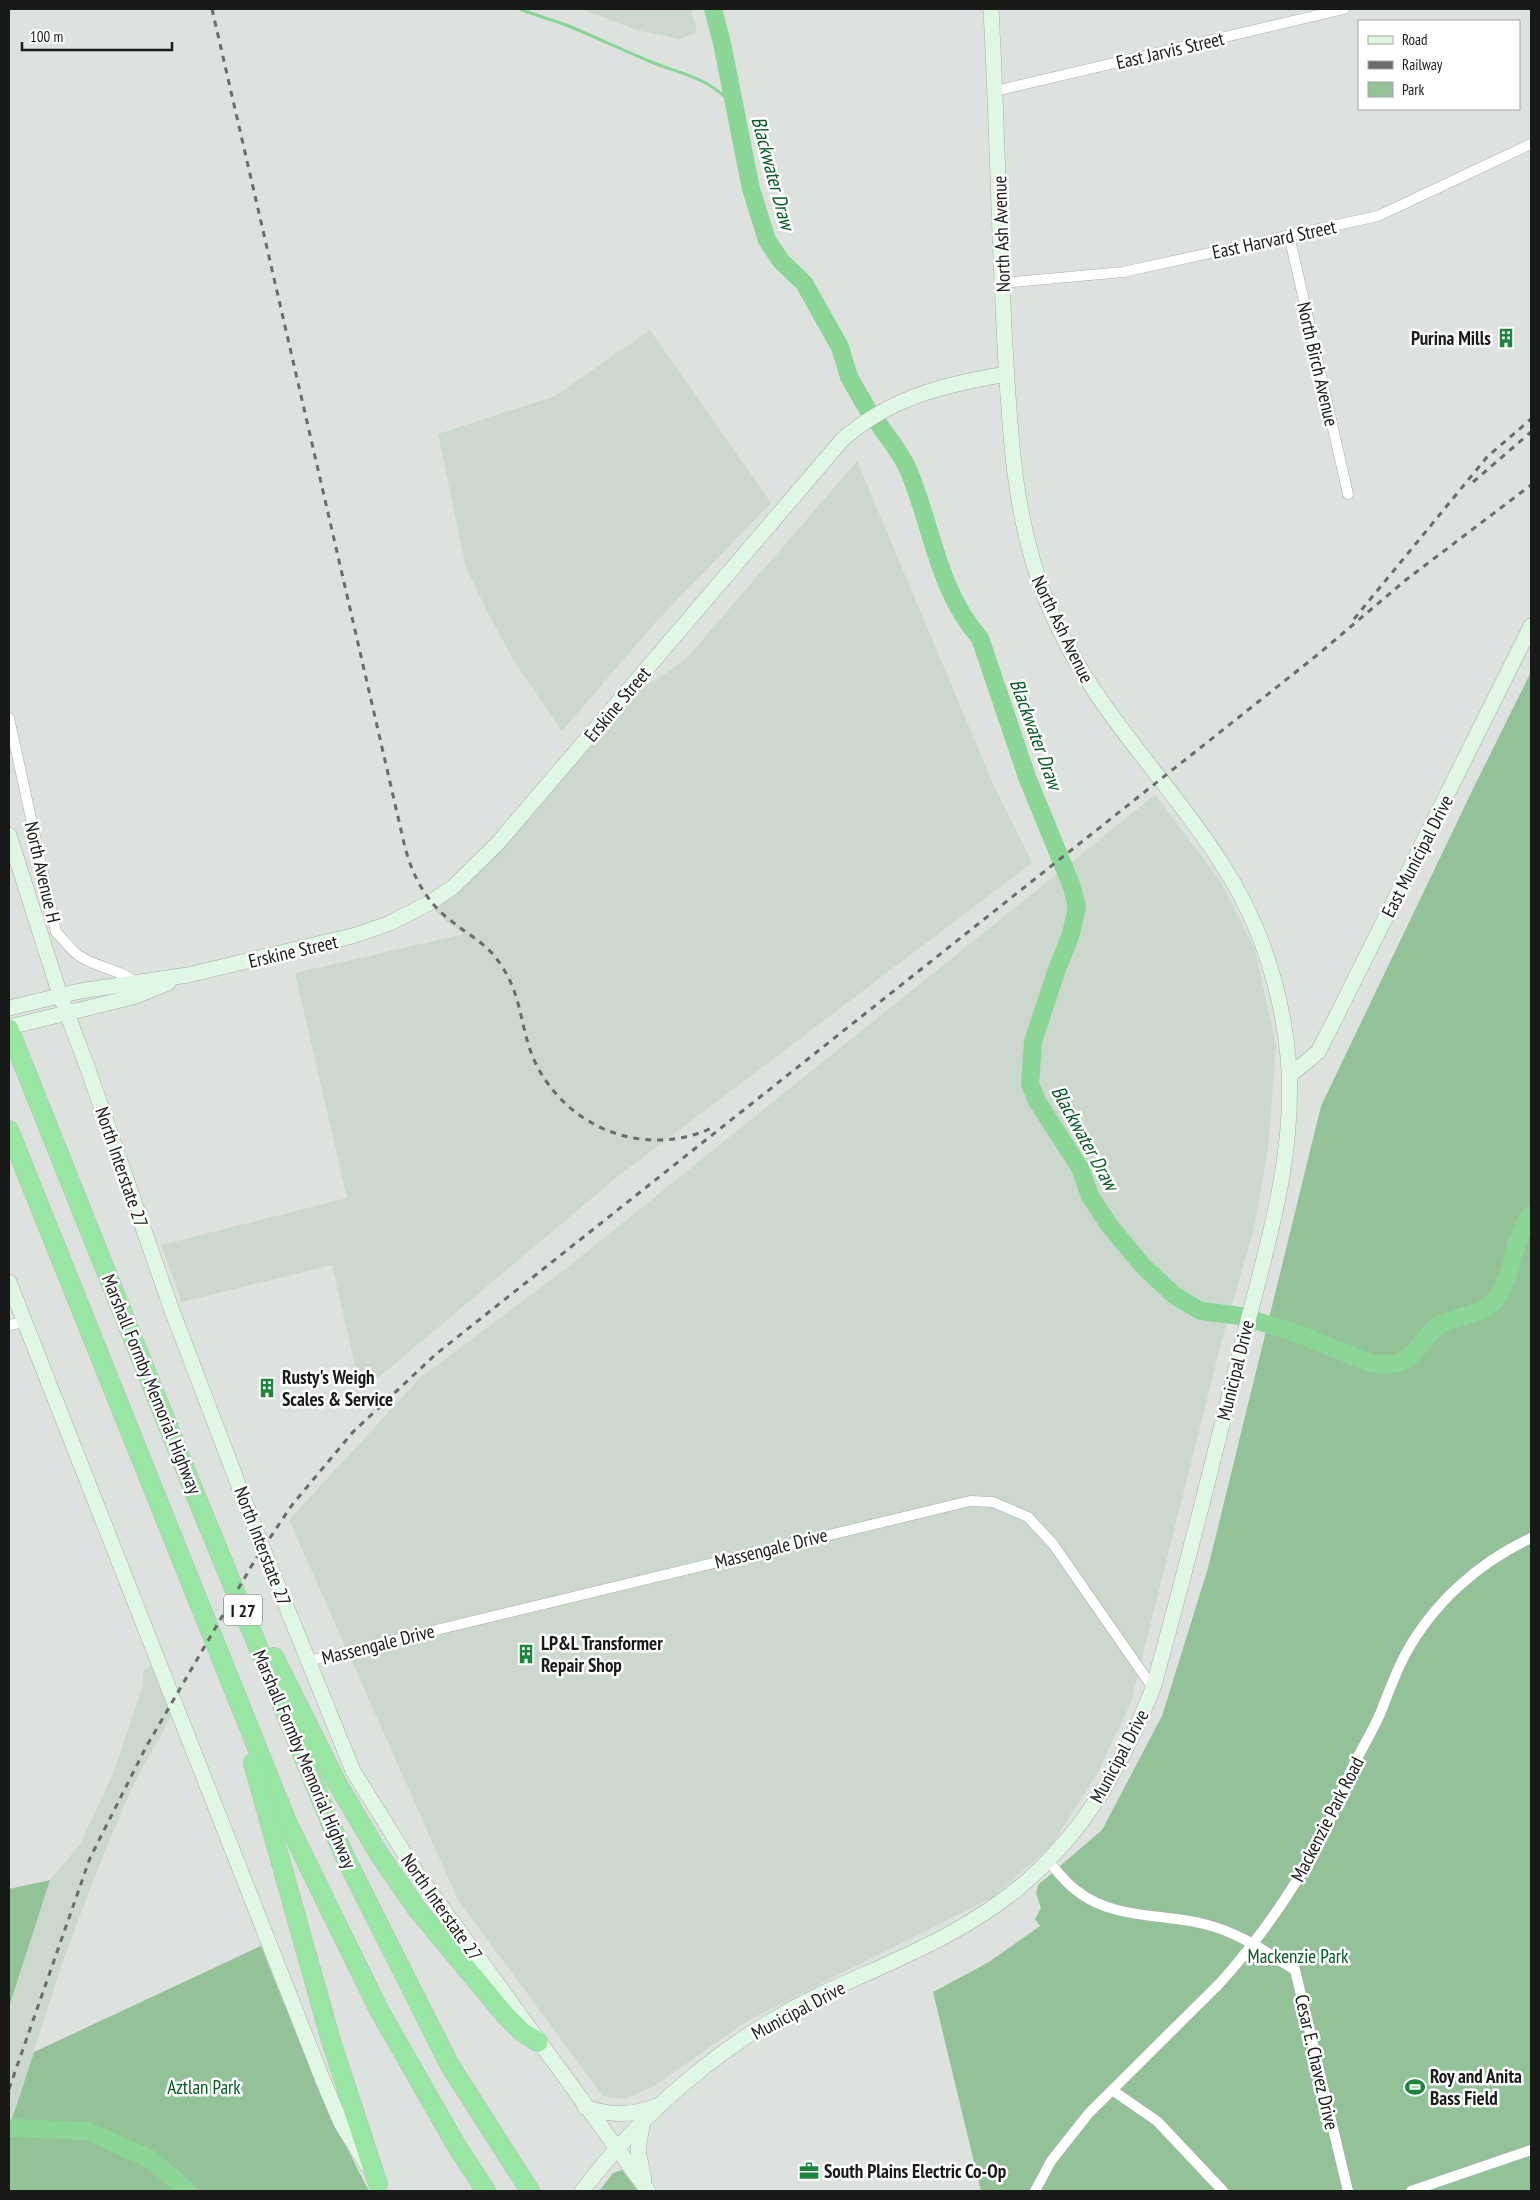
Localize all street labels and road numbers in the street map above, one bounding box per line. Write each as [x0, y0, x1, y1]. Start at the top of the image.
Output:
street label: East Jarvis Street [1114, 26, 1227, 74]
street label: North Ash Avenue [987, 175, 1015, 293]
street label: East Harvard Street [1210, 214, 1339, 264]
street label: North Birch Avenue [1292, 300, 1344, 429]
street label: North Ash Avenue [1027, 571, 1099, 687]
street label: Erskine Street [579, 661, 656, 747]
street label: East Municipal Drive [1376, 791, 1458, 921]
street label: North Avenue H [20, 819, 66, 925]
street label: Erskine Street [246, 929, 341, 973]
street label: North Interstate 27 [90, 1104, 154, 1230]
street label: Marshall Formby Memorial Highway [97, 1270, 208, 1498]
street label: Municipal Drive [1211, 1317, 1259, 1423]
street label: North Interstate 27 [229, 1483, 297, 1609]
street label: Massengale Drive [712, 1522, 830, 1574]
road number: I 27 [224, 1594, 262, 1626]
street label: Massengale Drive [319, 1618, 437, 1670]
street label: Marshall Formby Memorial Highway [248, 1646, 362, 1873]
street label: Municipal Drive [1084, 1705, 1154, 1807]
street label: Mackenzie Park Road [1285, 1753, 1369, 1885]
street label: North Interstate 27 [396, 1849, 488, 1965]
street label: Municipal Drive [747, 1975, 849, 2045]
street label: Cesar E. Chavez Drive [1290, 1992, 1344, 2132]

